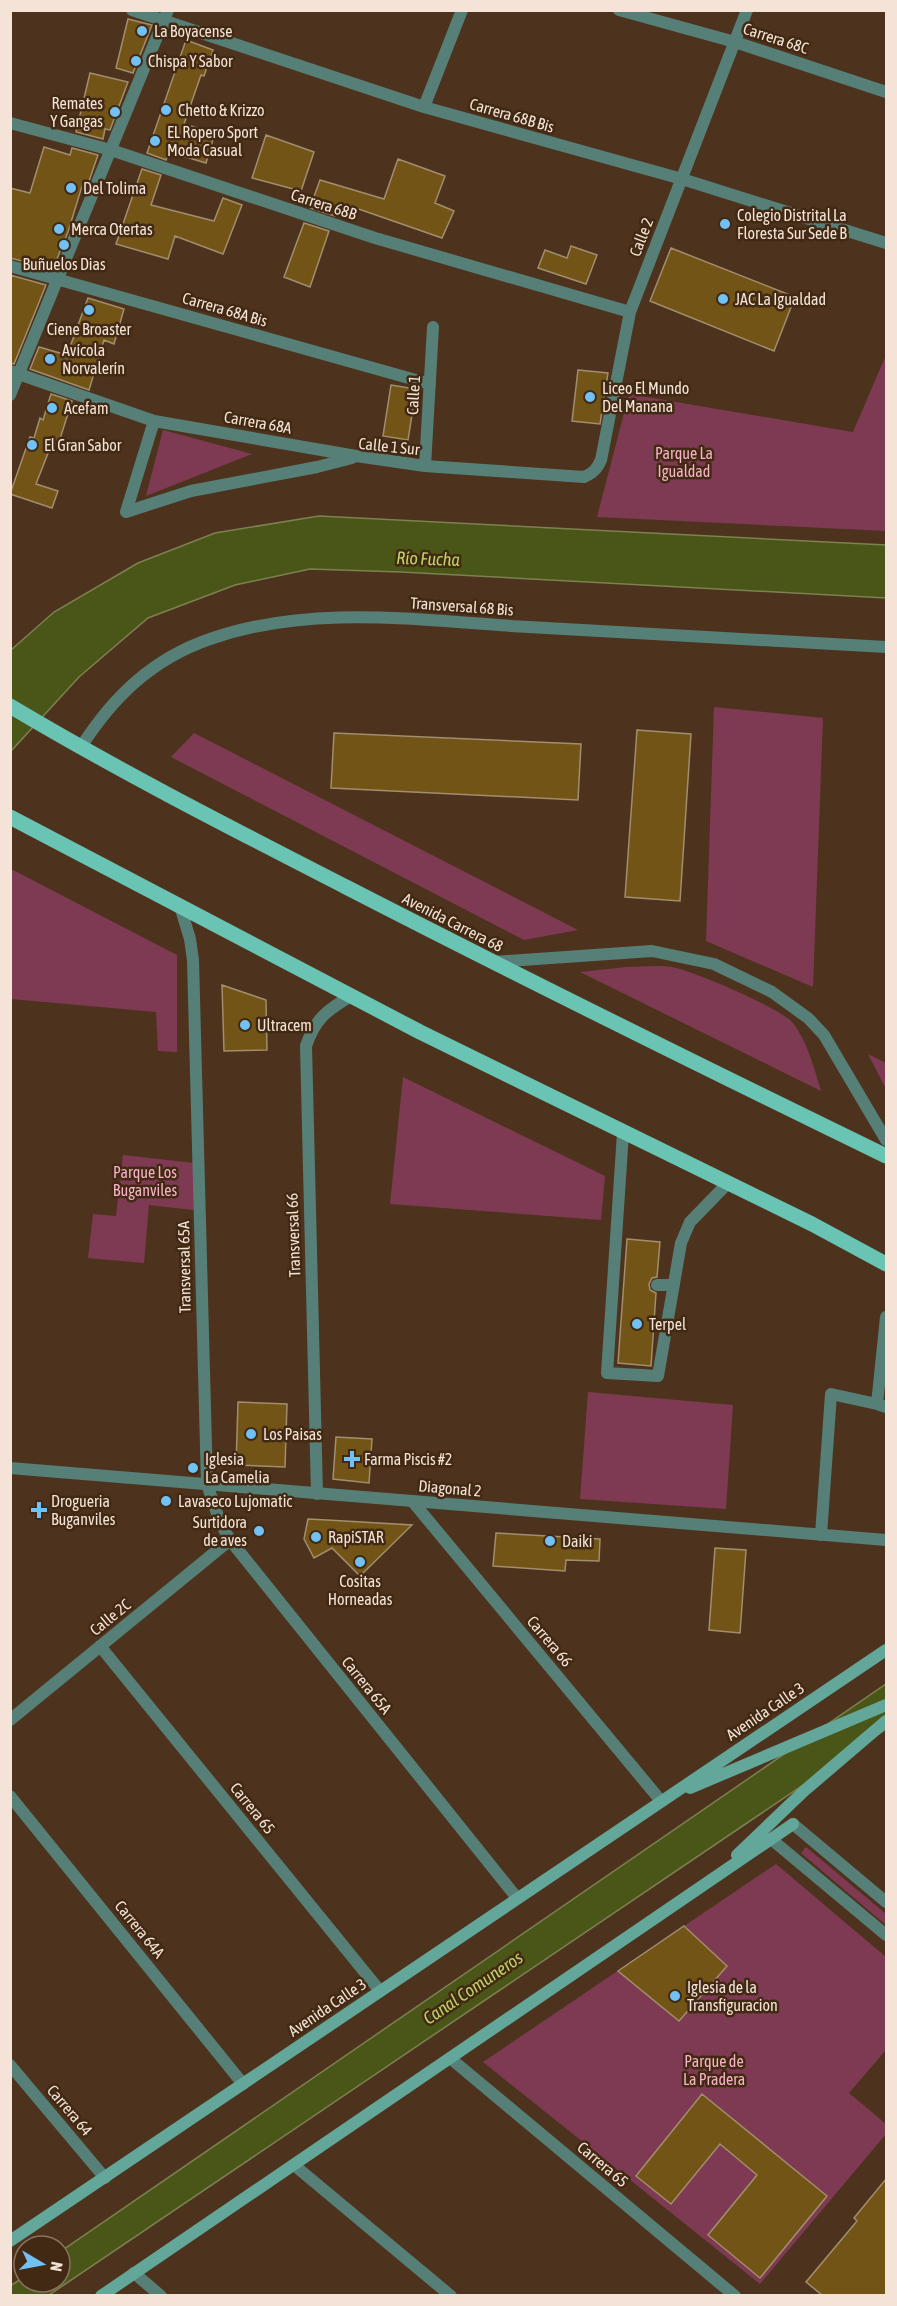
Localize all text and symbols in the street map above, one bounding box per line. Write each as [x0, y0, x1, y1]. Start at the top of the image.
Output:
street label: Carrera 68C [741, 19, 811, 57]
place label: La Boyacense [154, 22, 233, 41]
marker: La Boyacense [135, 24, 149, 38]
place label: Chispa Y Sabor [148, 52, 233, 71]
marker: Chispa Y Sabor [129, 54, 143, 68]
place label: Remates Y Gangas [50, 94, 103, 131]
street label: Carrera 68B Bis [468, 94, 557, 136]
place label: Chetto & Krizzo [178, 101, 265, 119]
marker: Chetto & Krizzo [159, 103, 173, 117]
marker: Remates Y Gangas [108, 105, 122, 119]
place label: EL Ropero Sport Moda Casual [167, 123, 258, 159]
marker: EL Ropero Sport Moda Casual [148, 134, 162, 148]
place label: Del Tolima [83, 179, 146, 197]
marker: Del Tolima [64, 181, 78, 195]
street label: Carrera 68B [289, 185, 360, 223]
place label: Colegio Distrital La Floresta Sur Sede B [737, 206, 847, 242]
street label: Calle 2 [625, 215, 657, 259]
marker: Colegio Distrital La Floresta Sur Sede B [718, 217, 732, 231]
place label: Merca Otertas [71, 220, 153, 238]
marker: Merca Otertas [52, 222, 66, 236]
marker: Buñuelos Dias [57, 238, 71, 252]
place label: Buñuelos Dias [22, 255, 106, 273]
street label: Carrera 68A Bis [181, 288, 270, 330]
place label: JAC La Igualdad [735, 290, 826, 309]
marker: JAC La Igualdad [716, 292, 730, 306]
marker: Ciene Broaster [82, 303, 96, 317]
place label: Ciene Broaster [47, 320, 132, 338]
place label: Avícola Norvalerín [62, 341, 125, 377]
marker: Avícola Norvalerín [43, 352, 57, 366]
street label: Calle 1 [403, 375, 423, 415]
place label: Liceo El Mundo Del Manana [602, 379, 689, 415]
marker: Liceo El Mundo Del Manana [583, 390, 597, 404]
place label: Acefam [64, 399, 108, 417]
marker: Acefam [45, 401, 59, 415]
street label: Carrera 68A [223, 407, 293, 437]
street label: Calle 1 Sur [358, 434, 421, 458]
place label: El Gran Sabor [44, 436, 122, 454]
marker: El Gran Sabor [25, 438, 39, 452]
park label: Parque La Igualdad [655, 444, 713, 481]
water label: Río Fucha [396, 547, 461, 570]
street label: Transversal 68 Bis [410, 593, 515, 619]
street label: Avenida Carrera 68 [400, 889, 506, 955]
place label: Ultracem [257, 1016, 312, 1034]
marker: Ultracem [238, 1018, 252, 1032]
park label: Parque Los Buganviles [113, 1163, 178, 1200]
street label: Transversal 66 [283, 1193, 303, 1277]
street label: Transversal 65A [174, 1221, 194, 1313]
place label: Terpel [649, 1315, 687, 1334]
marker: Terpel [630, 1317, 644, 1331]
place label: Los Paisas [263, 1425, 322, 1443]
marker: Los Paisas [244, 1427, 258, 1441]
place label: Iglesia La Camelia [205, 1450, 270, 1486]
place label: Farma Piscis #2 [364, 1450, 452, 1468]
marker: Farma Piscis #2 [345, 1452, 359, 1466]
marker: Iglesia La Camelia [186, 1461, 200, 1475]
street label: Diagonal 2 [418, 1476, 482, 1501]
place label: Drogueria Buganviles [51, 1492, 116, 1529]
place label: Lavaseco Lujomatic [178, 1492, 292, 1511]
marker: Lavaseco Lujomatic [159, 1494, 173, 1508]
marker: Drogueria Buganviles [32, 1503, 46, 1517]
place label: Surtidora de aves [193, 1513, 247, 1549]
marker: Surtidora de aves [252, 1524, 266, 1538]
place label: RapiSTAR [328, 1528, 384, 1547]
marker: RapiSTAR [309, 1530, 323, 1544]
place label: Daiki [562, 1532, 592, 1550]
marker: Daiki [543, 1534, 557, 1548]
marker: Cositas Horneadas [353, 1555, 367, 1569]
place label: Cositas Horneadas [328, 1572, 393, 1608]
street label: Calle 2C [86, 1595, 134, 1639]
street label: Carrera 66 [524, 1612, 576, 1670]
street label: Carrera 65A [339, 1653, 396, 1717]
street label: Avenida Calle 3 [723, 1678, 807, 1744]
street label: Carrera 65 [227, 1779, 279, 1837]
street label: Carrera 64A [112, 1897, 169, 1961]
water label: Canal Comuneros [419, 1947, 526, 2029]
street label: Avenida Calle 3 [285, 1974, 369, 2040]
place label: Iglesia de la Transfiguracion [687, 1978, 778, 2015]
marker: Iglesia de la Transfiguracion [668, 1989, 682, 2003]
park label: Parque de La Pradera [683, 2052, 745, 2088]
street label: Carrera 64 [44, 2081, 96, 2139]
street label: Carrera 65 [574, 2138, 632, 2190]
north arrow [12, 2234, 72, 2294]
text: N [47, 2260, 66, 2273]

